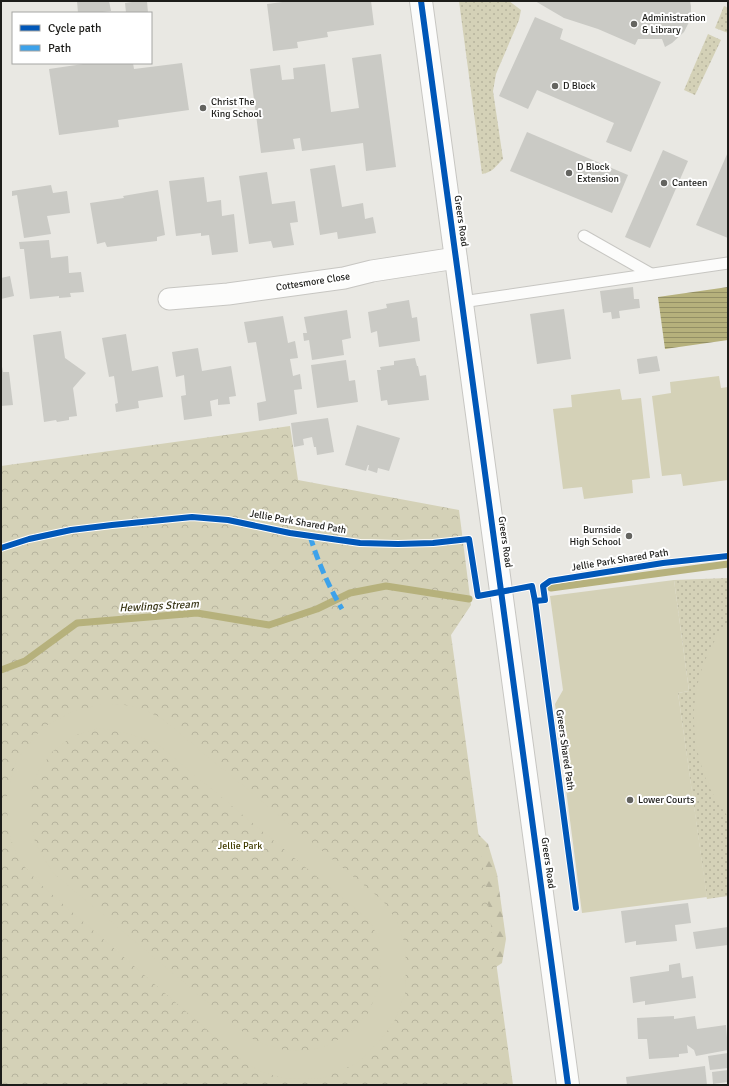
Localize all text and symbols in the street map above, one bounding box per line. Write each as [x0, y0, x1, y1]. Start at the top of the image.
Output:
legend [12, 12, 152, 64]
place label: Administration & Library [642, 12, 706, 36]
marker: Administration & Library [629, 19, 639, 29]
text: Cycle path [48, 21, 101, 36]
text: Path [48, 41, 71, 56]
place label: D Block [563, 80, 596, 92]
marker: D Block [550, 81, 560, 91]
place label: Christ The King School [211, 96, 262, 120]
marker: Christ The King School [198, 103, 208, 113]
place label: D Block Extension [577, 161, 619, 185]
marker: D Block Extension [564, 168, 574, 178]
place label: Canteen [672, 177, 707, 189]
marker: Canteen [659, 178, 669, 188]
street label: Greers Road [451, 195, 471, 247]
street label: Cottesmore Close [275, 270, 351, 294]
street label: Jellie Park Shared Path [249, 508, 347, 536]
street label: Greers Road [495, 516, 515, 568]
place label: Burnside High School [570, 524, 621, 548]
marker: Burnside High School [624, 531, 634, 541]
street label: Jellie Park Shared Path [571, 546, 669, 574]
water label: Hewlings Stream [119, 597, 200, 615]
street label: Greers Shared Path [553, 709, 577, 791]
place label: Lower Courts [638, 794, 695, 806]
marker: Lower Courts [625, 795, 635, 805]
street label: Greers Road [538, 837, 558, 889]
park label: Jellie Park [218, 840, 262, 852]

